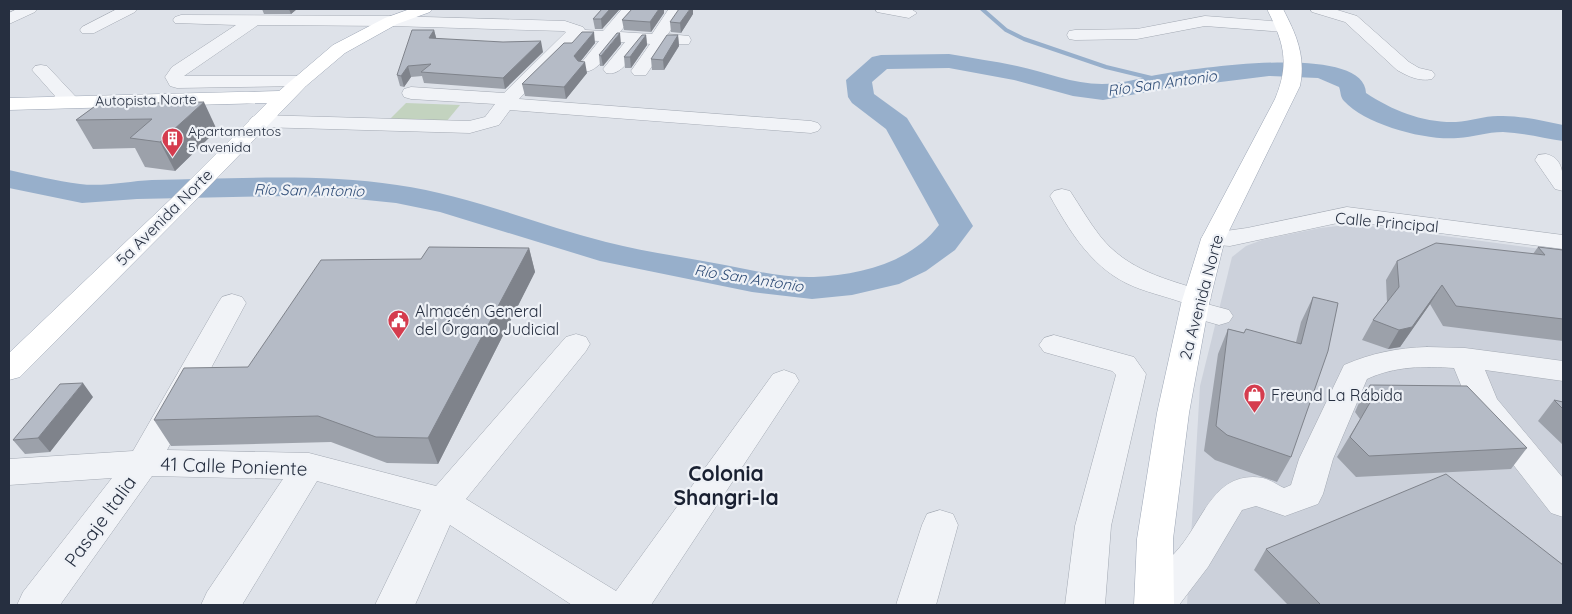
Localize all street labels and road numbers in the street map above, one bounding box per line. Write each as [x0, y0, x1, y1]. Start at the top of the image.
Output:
street label: Autopista Norte [95, 90, 197, 110]
street label: 5a Avenida Norte [112, 165, 216, 269]
street label: Calle Principal [1334, 208, 1440, 236]
street label: 2a Avenida Norte [1175, 232, 1227, 362]
street label: 41 Calle Poniente [160, 451, 308, 481]
street label: Pasaje Italia [59, 471, 141, 571]

